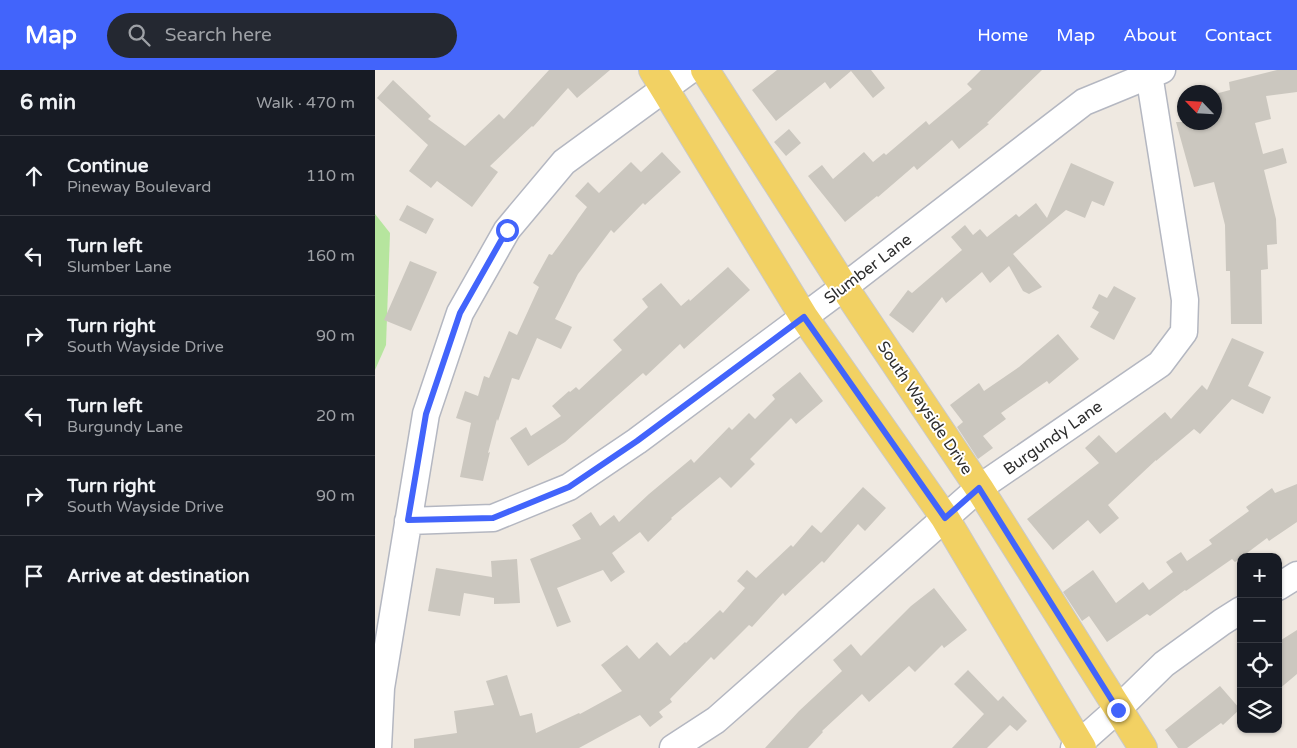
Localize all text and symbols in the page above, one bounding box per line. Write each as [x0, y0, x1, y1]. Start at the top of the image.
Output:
search box [107, 13, 457, 58]
text: Map [25, 21, 77, 50]
icon: search [125, 21, 153, 49]
text: Search here [165, 24, 272, 46]
text: Home [977, 24, 1028, 46]
text: Map [1056, 24, 1095, 46]
text: About [1123, 24, 1177, 46]
text: Contact [1205, 24, 1272, 46]
north arrow [1177, 85, 1222, 130]
text: 6 min [20, 90, 76, 115]
text: Walk · 470 m [256, 93, 355, 113]
text: Continue [67, 155, 149, 177]
icon: ahead [20, 162, 48, 190]
text: 110 m [306, 166, 355, 186]
text: Pineway Boulevard [67, 177, 211, 197]
route start [496, 219, 519, 242]
street label: Slumber Lane [820, 230, 916, 308]
text: Turn left [67, 235, 143, 257]
icon: left [20, 242, 48, 270]
text: 160 m [306, 246, 355, 266]
text: Slumber Lane [67, 257, 172, 277]
text: Turn right [67, 315, 155, 337]
icon: right [20, 322, 48, 350]
text: 90 m [316, 326, 355, 346]
text: South Wayside Drive [67, 337, 224, 357]
street label: South Wayside Drive [873, 337, 977, 479]
text: Turn left [67, 395, 143, 417]
street label: Burgundy Lane [1000, 397, 1106, 479]
icon: left [20, 402, 48, 430]
text: 20 m [316, 406, 355, 426]
text: Burgundy Lane [67, 417, 183, 437]
text: Turn right [67, 475, 155, 497]
icon: right [20, 482, 48, 510]
text: 90 m [316, 486, 355, 506]
text: South Wayside Drive [67, 497, 224, 517]
map controls [1237, 553, 1282, 733]
button: + [1237, 553, 1282, 598]
icon: arrive [20, 562, 48, 590]
text: Arrive at destination [67, 565, 250, 587]
button: − [1237, 598, 1282, 643]
button: locate [1237, 643, 1282, 688]
button: layers [1237, 688, 1282, 733]
route end [1107, 699, 1130, 722]

